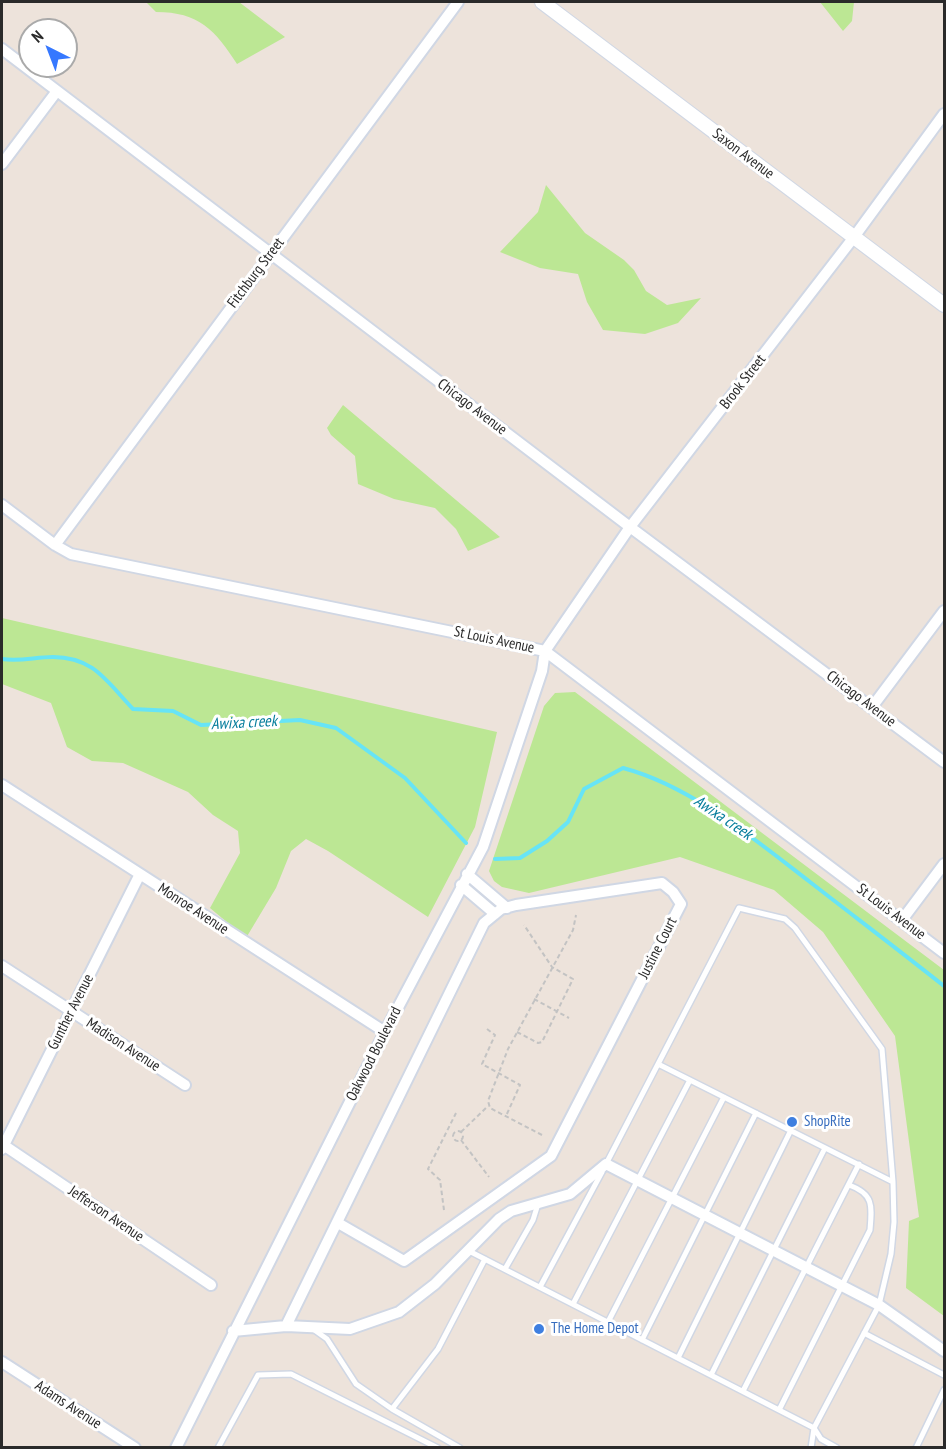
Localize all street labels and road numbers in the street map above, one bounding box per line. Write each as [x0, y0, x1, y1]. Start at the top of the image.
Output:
street label: Saxon Avenue [709, 125, 777, 183]
street label: Fitchburg Street [224, 234, 288, 312]
street label: Brook Street [716, 351, 770, 413]
street label: Chicago Avenue [434, 375, 510, 439]
street label: St Louis Avenue [452, 623, 536, 657]
street label: Chicago Avenue [823, 667, 899, 731]
street label: Monroe Avenue [154, 880, 232, 938]
street label: St Louis Avenue [853, 880, 929, 944]
street label: Justine Court [635, 914, 681, 982]
street label: Gunther Avenue [44, 971, 98, 1053]
street label: Oakwood Boulevard [343, 1004, 405, 1104]
street label: Madison Avenue [83, 1014, 163, 1076]
street label: Jefferson Avenue [65, 1182, 147, 1246]
street label: Adams Avenue [31, 1377, 105, 1433]

